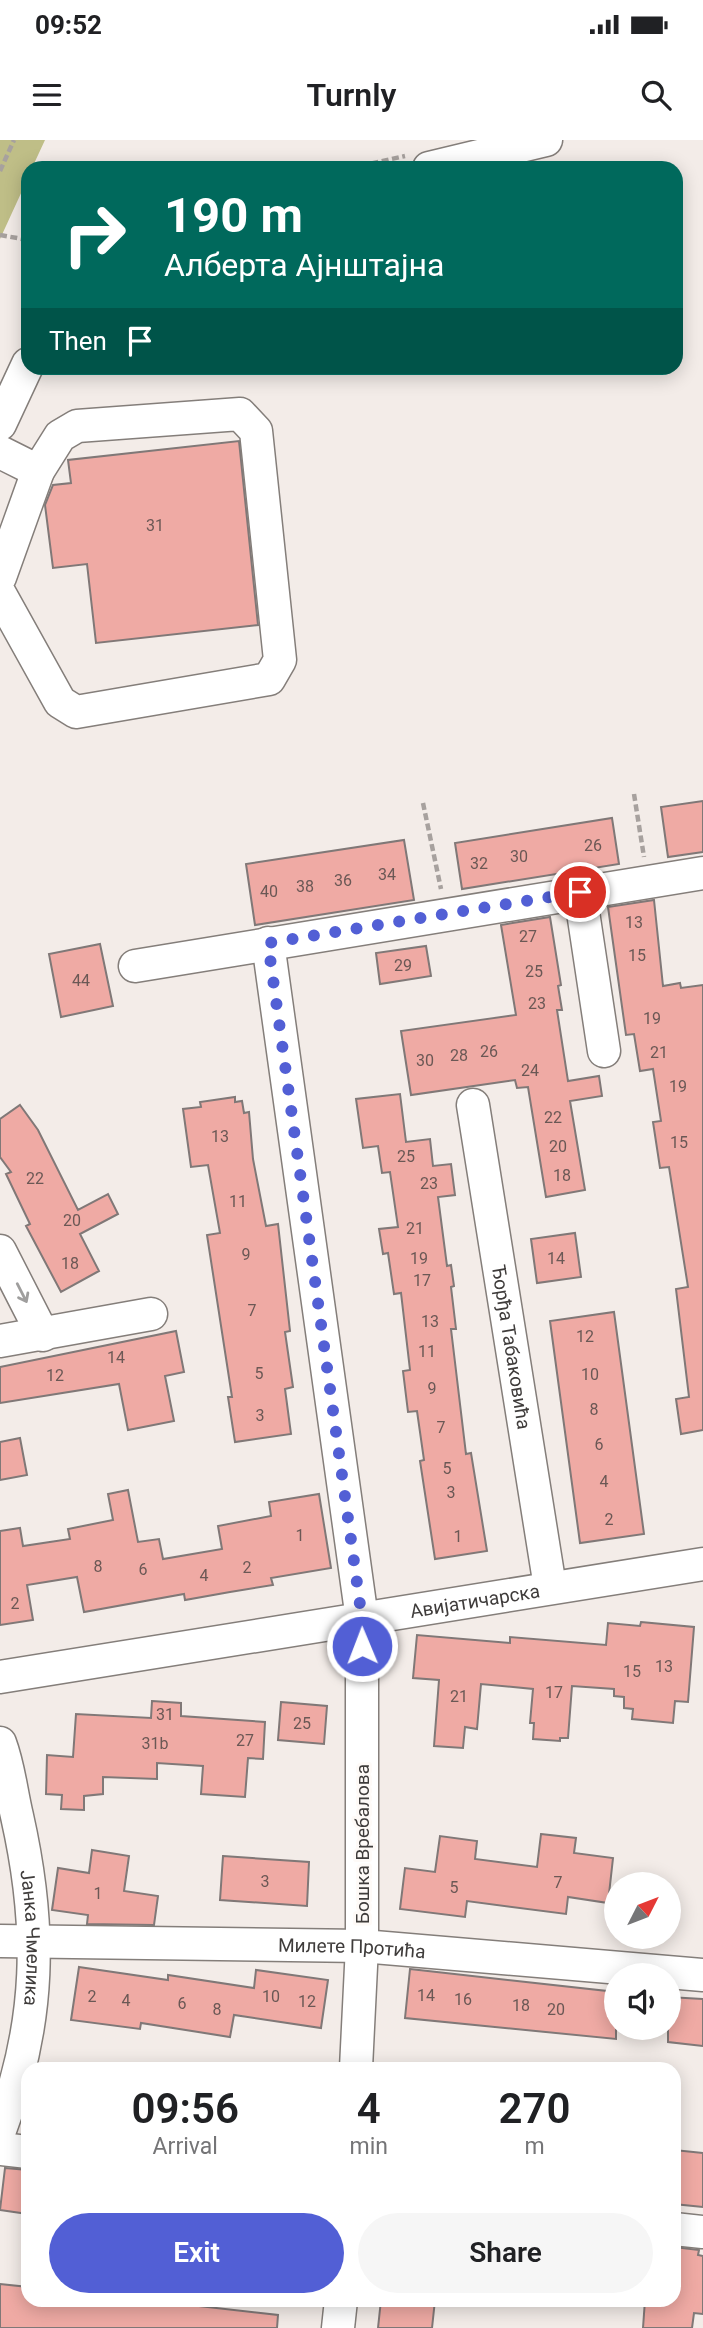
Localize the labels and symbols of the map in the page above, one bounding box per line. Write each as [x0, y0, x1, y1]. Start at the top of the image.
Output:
house number: 31 [146, 516, 164, 535]
house number: 26 [584, 836, 602, 855]
house number: 30 [510, 847, 528, 866]
house number: 32 [470, 854, 488, 873]
pin [550, 862, 610, 922]
house number: 34 [378, 865, 396, 884]
house number: 36 [334, 871, 352, 890]
house number: 38 [296, 877, 314, 896]
house number: 40 [260, 882, 278, 901]
house number: 13 [625, 913, 643, 932]
house number: 27 [519, 927, 537, 946]
house number: 15 [628, 946, 646, 965]
house number: 29 [394, 956, 412, 975]
house number: 25 [525, 962, 543, 981]
house number: 44 [72, 971, 90, 990]
house number: 23 [528, 994, 546, 1013]
house number: 19 [643, 1009, 661, 1028]
house number: 26 [480, 1042, 498, 1061]
house number: 21 [650, 1043, 668, 1062]
house number: 28 [450, 1046, 468, 1065]
house number: 30 [416, 1051, 434, 1070]
house number: 24 [521, 1061, 539, 1080]
house number: 19 [669, 1077, 687, 1096]
house number: 22 [544, 1108, 562, 1127]
house number: 13 [211, 1127, 229, 1146]
house number: 15 [670, 1133, 688, 1152]
house number: 20 [549, 1137, 567, 1156]
house number: 25 [397, 1147, 415, 1166]
house number: 18 [553, 1166, 571, 1185]
house number: 22 [26, 1169, 44, 1188]
house number: 23 [420, 1174, 438, 1193]
house number: 11 [229, 1192, 247, 1211]
house number: 20 [63, 1211, 81, 1230]
house number: 21 [406, 1219, 424, 1238]
house number: 9 [242, 1245, 251, 1264]
house number: 19 [410, 1249, 428, 1268]
house number: 14 [547, 1249, 565, 1268]
house number: 18 [61, 1254, 79, 1273]
street label: Ђорђа Табаковића [487, 1263, 536, 1431]
house number: 17 [413, 1271, 431, 1290]
one-way arrow [15, 1282, 29, 1303]
house number: 7 [248, 1301, 257, 1320]
house number: 13 [421, 1312, 439, 1331]
house number: 12 [576, 1327, 594, 1346]
house number: 11 [418, 1342, 436, 1361]
house number: 14 [107, 1348, 125, 1367]
house number: 5 [255, 1364, 264, 1383]
house number: 10 [581, 1365, 599, 1384]
house number: 12 [46, 1366, 64, 1385]
house number: 9 [428, 1379, 437, 1398]
house number: 8 [590, 1400, 599, 1419]
house number: 3 [256, 1406, 265, 1425]
house number: 7 [437, 1418, 446, 1437]
house number: 6 [595, 1435, 604, 1454]
house number: 5 [443, 1459, 452, 1478]
house number: 4 [600, 1472, 609, 1491]
house number: 3 [447, 1483, 456, 1502]
house number: 2 [605, 1510, 614, 1529]
house number: 1 [296, 1526, 305, 1545]
house number: 1 [454, 1527, 463, 1546]
house number: 8 [94, 1557, 103, 1576]
house number: 2 [243, 1558, 252, 1577]
house number: 6 [139, 1560, 148, 1579]
house number: 4 [200, 1566, 209, 1585]
street label: Авијатичарска [408, 1579, 541, 1622]
house number: 2 [11, 1594, 20, 1613]
position arrow [325, 1609, 399, 1683]
house number: 13 [655, 1657, 673, 1676]
house number: 15 [623, 1662, 641, 1681]
house number: 17 [545, 1683, 563, 1702]
house number: 21 [450, 1687, 468, 1706]
house number: 31 [156, 1705, 174, 1724]
house number: 25 [293, 1714, 311, 1733]
house number: 27 [236, 1731, 254, 1750]
house number: 31b [142, 1734, 169, 1753]
street label: Бошка Вребалова [351, 1764, 374, 1924]
street label: Јанка Чмелика [16, 1868, 45, 2007]
house number: 3 [261, 1872, 270, 1891]
north arrow [604, 1872, 681, 1950]
house number: 7 [554, 1873, 563, 1892]
house number: 5 [450, 1878, 459, 1897]
house number: 1 [94, 1884, 103, 1903]
street label: Милете Протића [278, 1933, 427, 1963]
house number: 14 [417, 1986, 435, 2005]
house number: 2 [88, 1987, 97, 2006]
house number: 10 [262, 1987, 280, 2006]
house number: 16 [454, 1990, 472, 2009]
house number: 4 [122, 1991, 131, 2010]
house number: 12 [298, 1992, 316, 2011]
house number: 6 [178, 1994, 187, 2013]
house number: 18 [512, 1996, 530, 2015]
house number: 8 [213, 2000, 222, 2019]
house number: 20 [547, 2000, 565, 2019]

